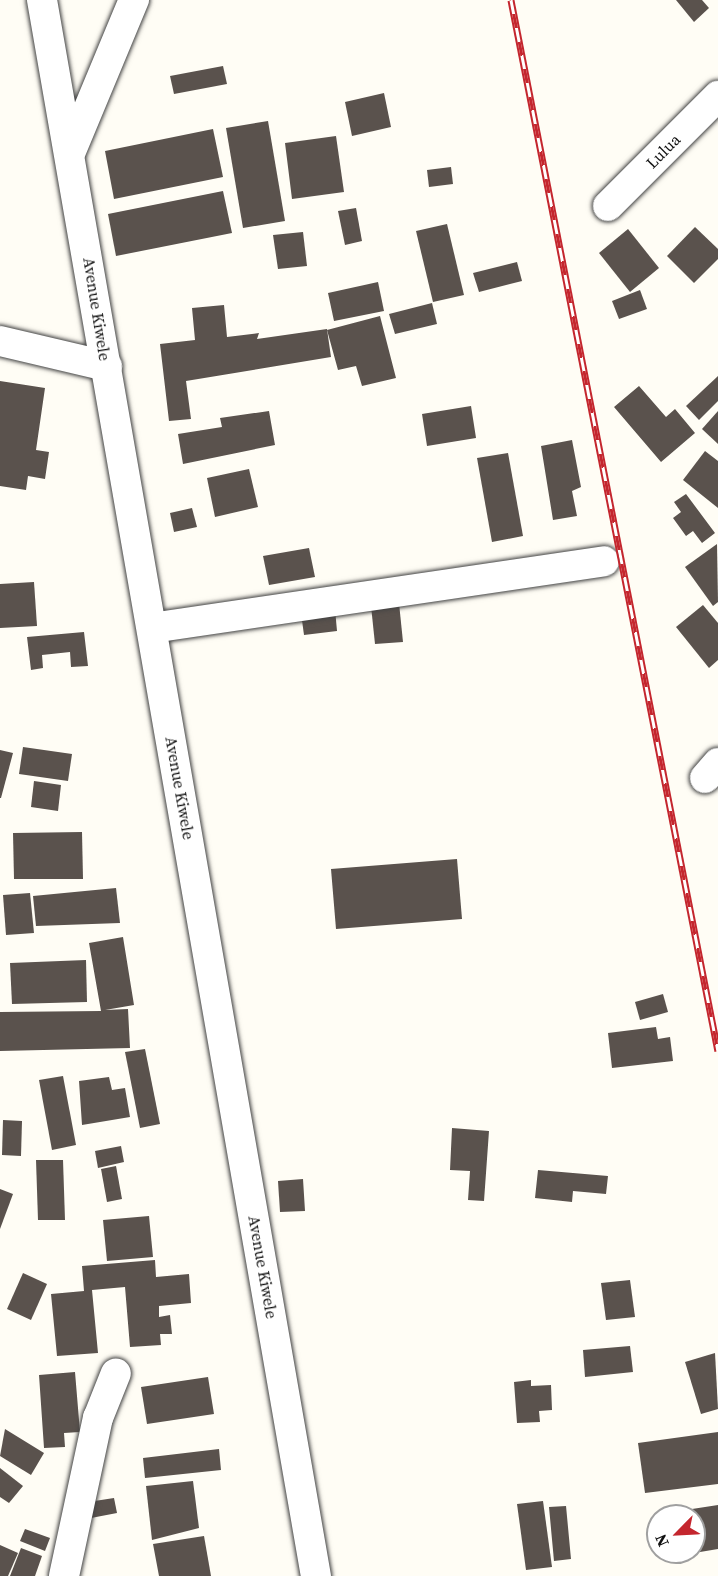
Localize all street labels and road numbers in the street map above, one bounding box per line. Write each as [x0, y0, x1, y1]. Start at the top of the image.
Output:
street label: Lulua [642, 130, 684, 172]
street label: Avenue Kiwele [79, 256, 115, 362]
street label: Avenue Kiwele [161, 735, 199, 841]
street label: Avenue Kiwele [244, 1214, 282, 1320]

